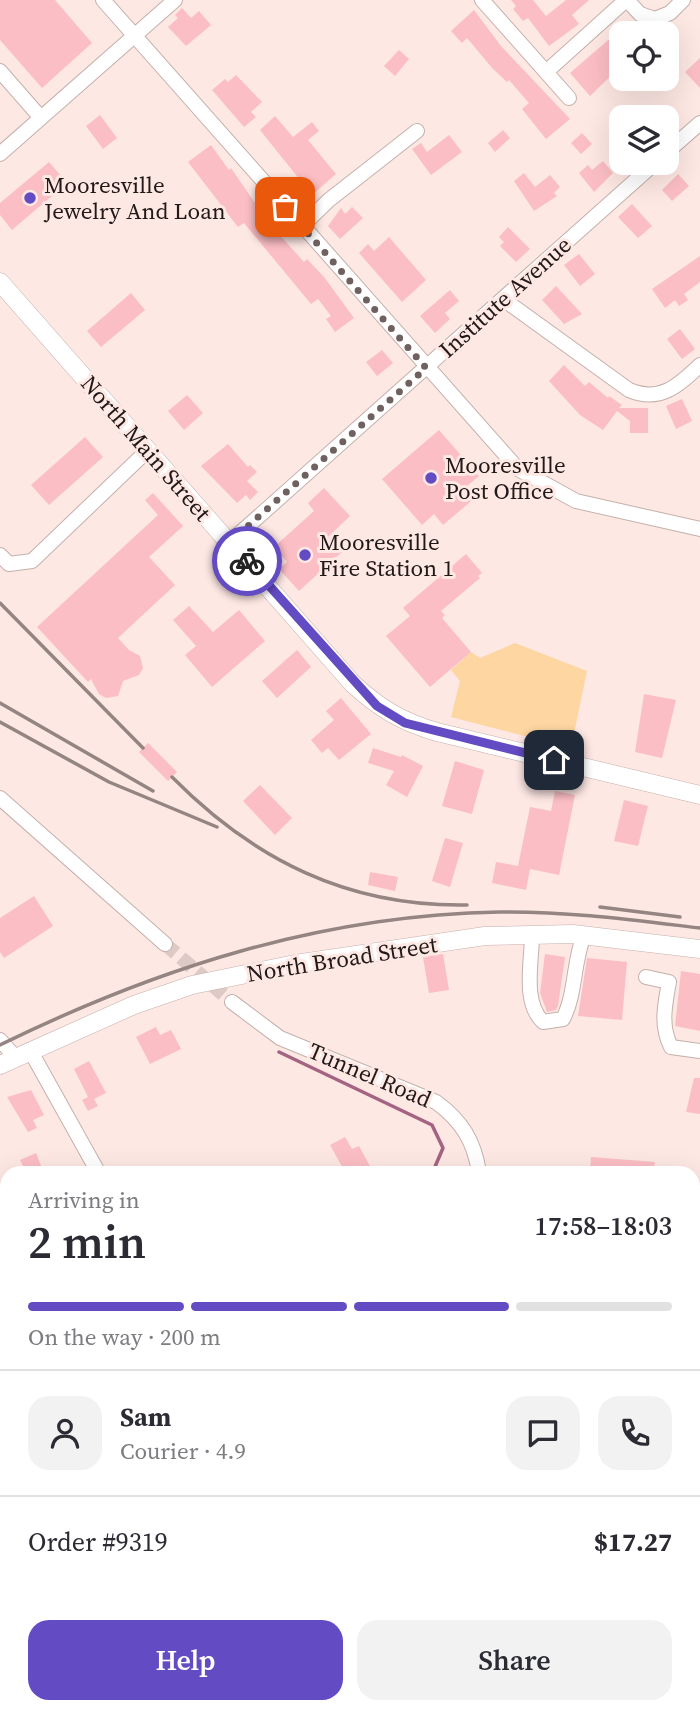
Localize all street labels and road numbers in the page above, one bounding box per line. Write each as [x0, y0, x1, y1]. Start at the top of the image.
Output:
street label: Institute Avenue [432, 229, 578, 365]
street label: North Main Street [74, 368, 219, 528]
street label: North Broad Street [245, 928, 440, 990]
street label: Tunnel Road [304, 1035, 436, 1115]

